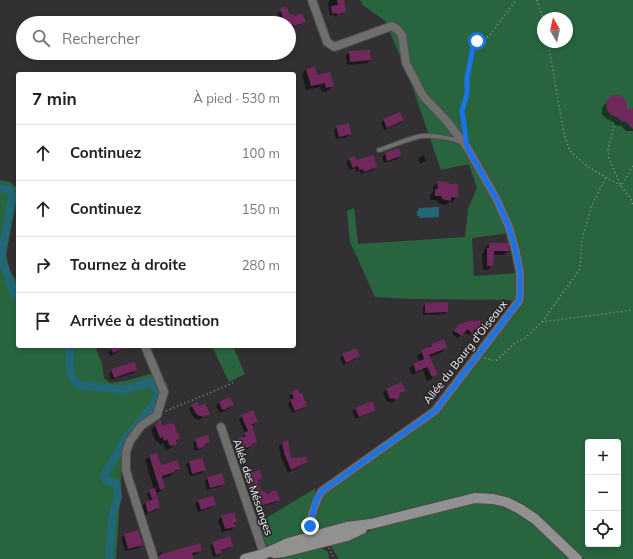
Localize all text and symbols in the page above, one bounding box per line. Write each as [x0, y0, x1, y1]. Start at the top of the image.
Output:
north arrow [537, 12, 573, 48]
search box [16, 16, 296, 60]
icon: search [30, 27, 52, 49]
text: Rechercher [62, 29, 140, 48]
route start [468, 32, 486, 50]
text: 7 min [32, 88, 77, 109]
text: À pied · 530 m [193, 90, 280, 106]
icon: ahead [32, 142, 54, 164]
text: Continuez [70, 143, 141, 162]
text: 100 m [242, 145, 280, 161]
icon: ahead [32, 198, 54, 220]
text: Continuez [70, 199, 141, 218]
text: 150 m [242, 201, 280, 217]
icon: right [32, 254, 54, 276]
text: Tournez à droite [70, 255, 186, 274]
text: 280 m [242, 257, 280, 273]
street label: Allée du Bourg d'Oiseaux [420, 297, 510, 407]
icon: arrive [32, 310, 54, 332]
text: Arrivée à destination [70, 311, 219, 330]
street label: Allée des Mésanges [230, 437, 276, 537]
map controls [585, 439, 621, 547]
button: + [585, 439, 621, 475]
button: − [585, 475, 621, 511]
button: locate [585, 511, 621, 547]
route end [301, 517, 319, 535]

